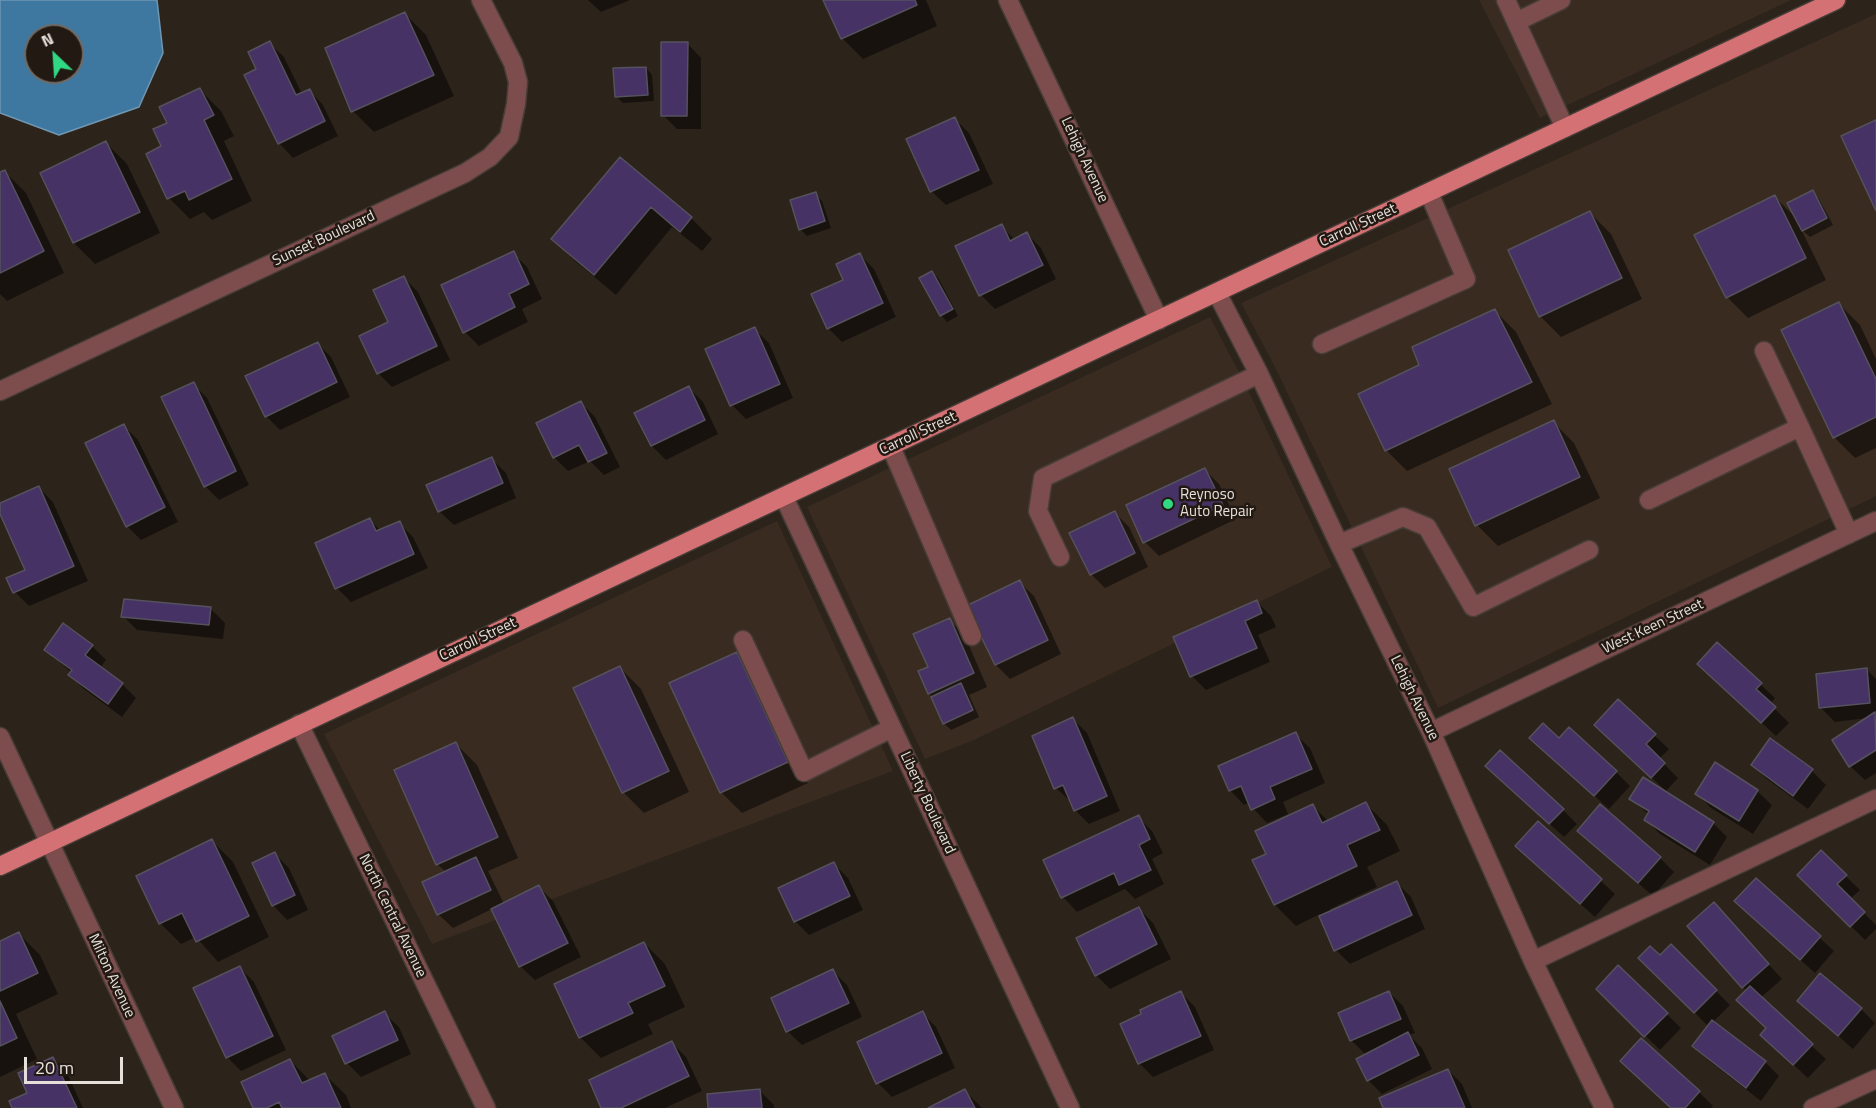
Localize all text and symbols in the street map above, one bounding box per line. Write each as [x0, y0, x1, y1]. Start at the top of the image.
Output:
north arrow [24, 24, 84, 84]
text: N [37, 26, 57, 53]
street label: Lehigh Avenue [1056, 115, 1112, 205]
street label: Carroll Street [1317, 200, 1399, 252]
street label: Sunset Boulevard [270, 207, 378, 271]
street label: Carroll Street [877, 408, 959, 460]
place label: Reynoso Auto Repair [1180, 486, 1254, 521]
marker: Reynoso Auto Repair [1161, 497, 1175, 511]
street label: West Keen Street [1600, 596, 1706, 658]
street label: Carroll Street [437, 614, 519, 666]
street label: Lehigh Avenue [1386, 653, 1442, 743]
street label: Liberty Boulevard [895, 749, 959, 857]
street label: North Central Avenue [354, 851, 430, 981]
street label: Milton Avenue [84, 931, 138, 1021]
scale bar [27, 1045, 126, 1083]
text: 20 m [35, 1054, 74, 1081]

